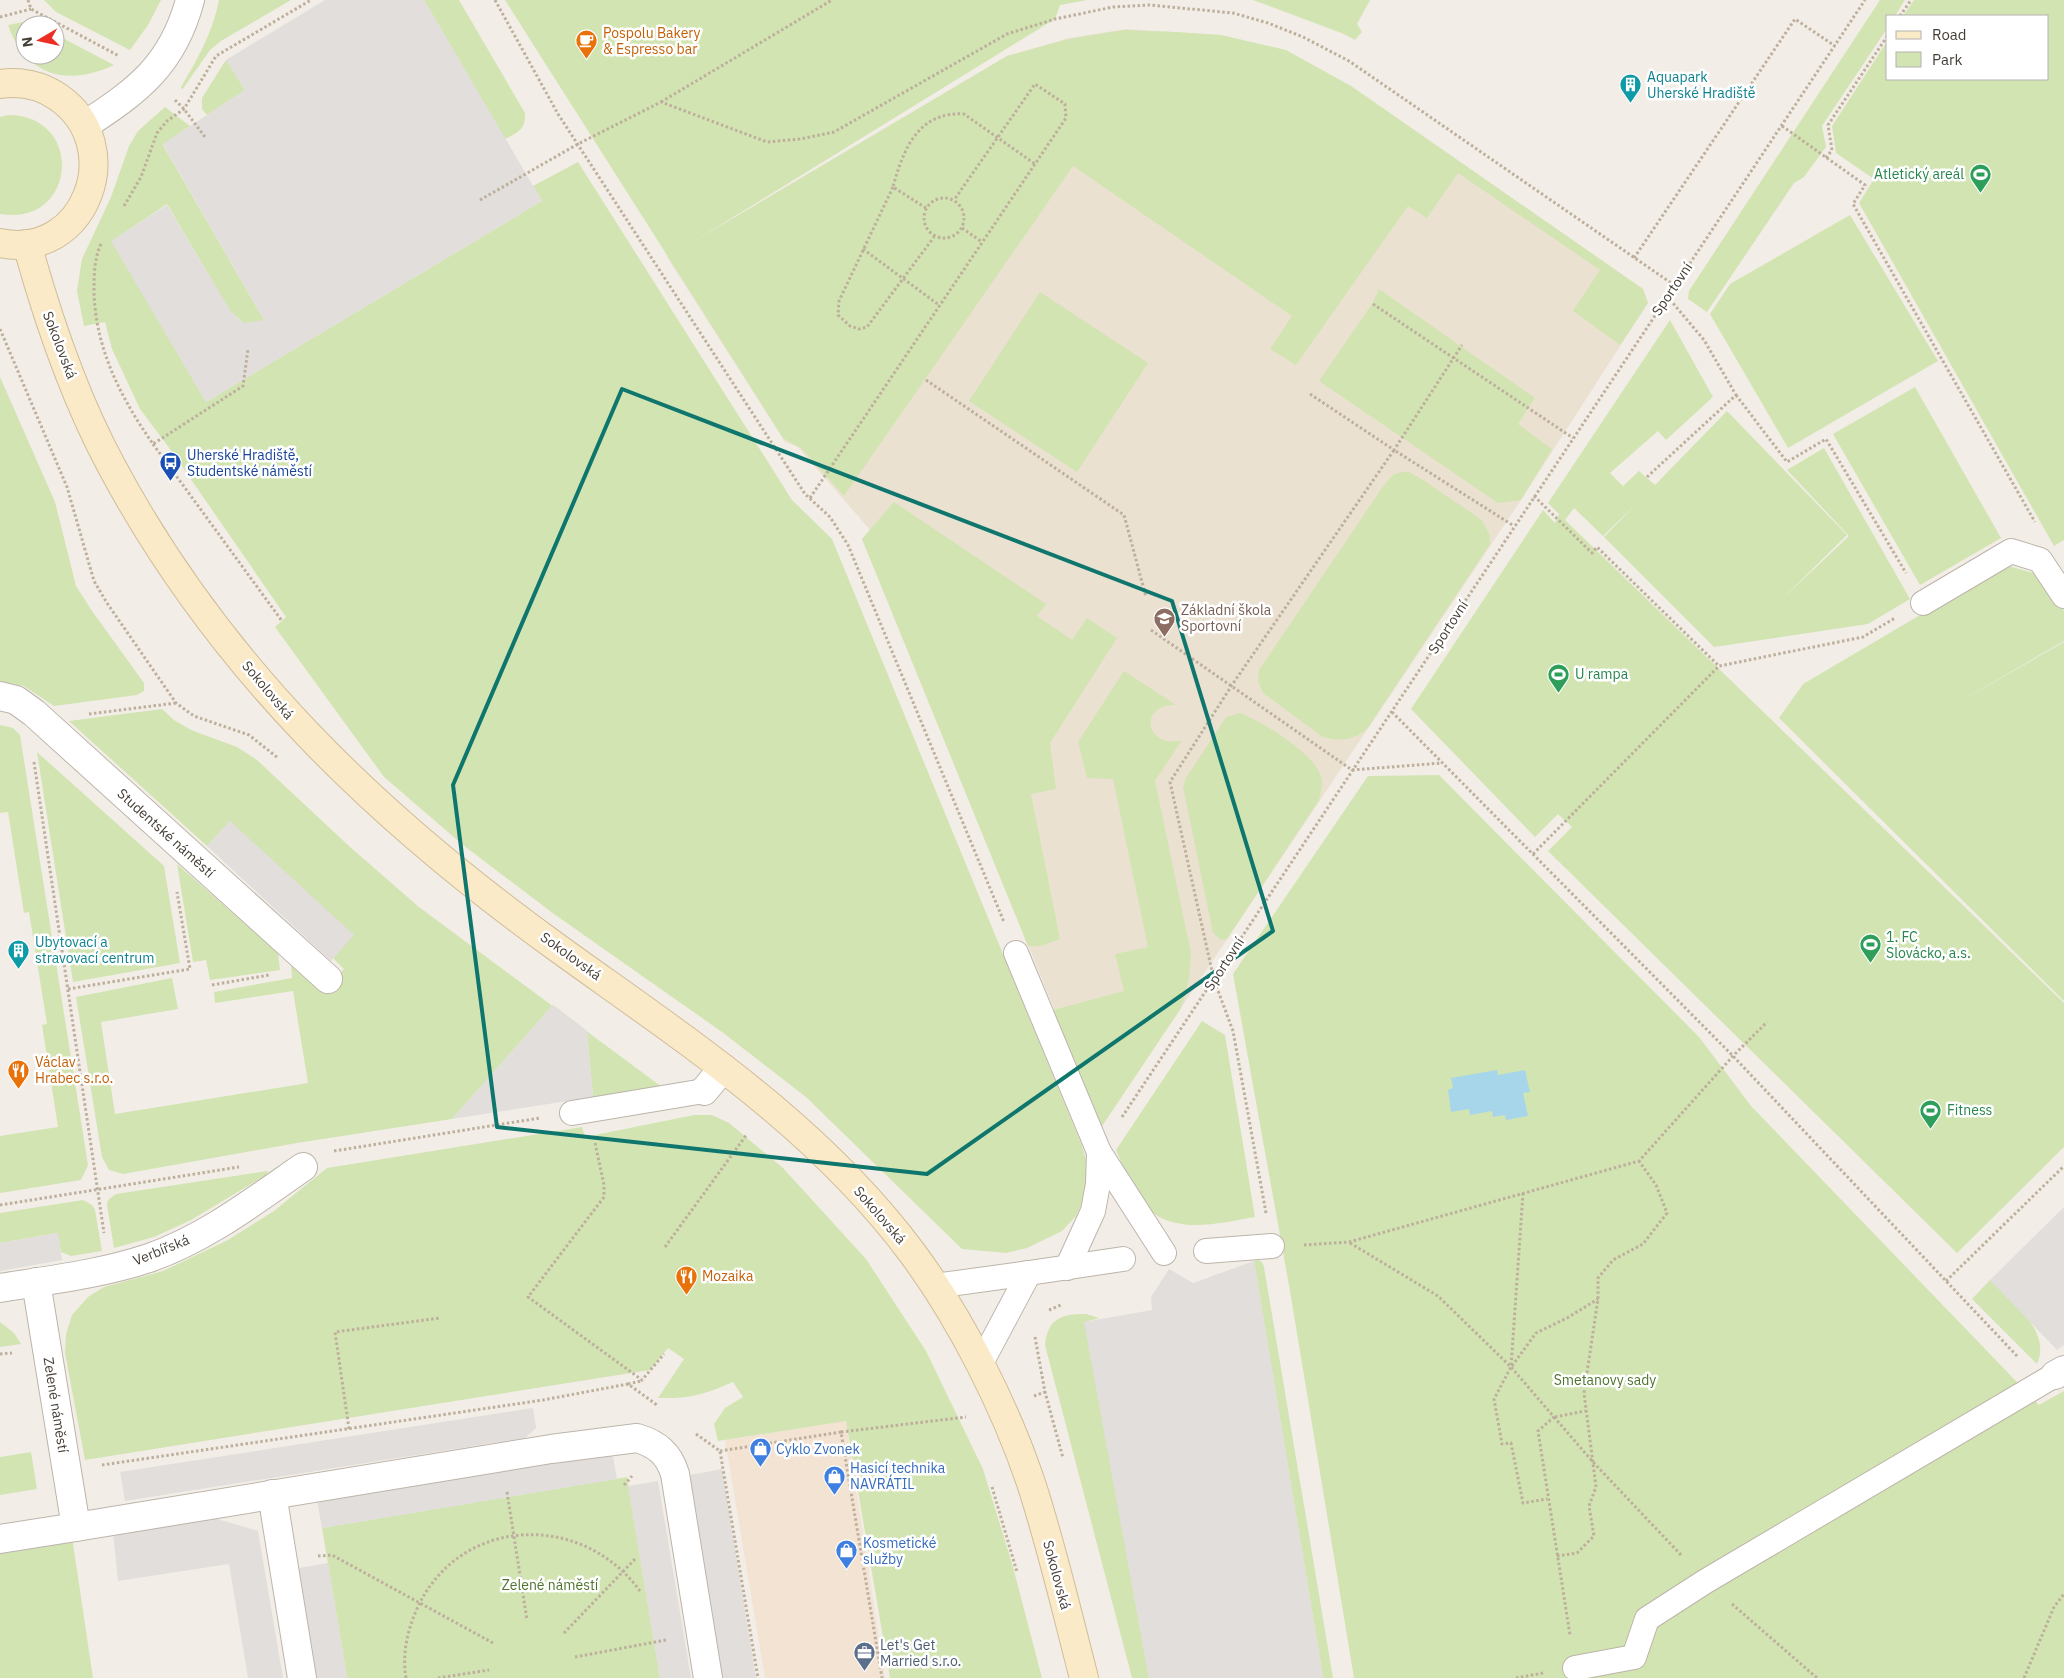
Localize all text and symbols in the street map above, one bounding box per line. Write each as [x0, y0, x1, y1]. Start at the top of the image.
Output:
north arrow [15, 15, 65, 65]
legend [1886, 15, 2049, 80]
place label: Pospolu Bakery & Espresso bar [603, 24, 701, 58]
text: Road [1932, 25, 1967, 44]
cafe icon: Pospolu Bakery & Espresso bar [575, 29, 599, 60]
text: N [17, 36, 37, 48]
text: Park [1932, 50, 1962, 69]
place label: Aquapark Uherské Hradiště [1647, 68, 1756, 102]
building icon: Aquapark Uherské Hradiště [1619, 73, 1643, 104]
sports icon: Atletický areál [1968, 162, 1992, 193]
place label: Atletický areál [1874, 165, 1964, 183]
street label: Sportovní [1648, 259, 1697, 319]
street label: Sokolovská [39, 309, 81, 382]
place label: Uherské Hradiště, Studentské náměstí [187, 446, 313, 480]
bus stop icon: Uherské Hradiště, Studentské náměstí [159, 451, 183, 482]
street label: Sportovní [1424, 596, 1472, 657]
place label: Základní škola Sportovní [1181, 601, 1272, 635]
school or university icon: Základní škola Sportovní [1153, 606, 1177, 637]
street label: Sokolovská [238, 657, 298, 723]
sports icon: U rampa [1547, 662, 1571, 693]
place label: U rampa [1575, 665, 1629, 683]
street label: Studentské náměstí [113, 784, 219, 882]
street label: Sokolovská [537, 928, 605, 984]
place label: 1. FC Slovácko, a.s. [1886, 928, 1971, 962]
place label: Ubytovací a stravovací centrum [35, 933, 155, 967]
street label: Sportovní [1200, 933, 1248, 994]
sports icon: 1. FC Slovácko, a.s. [1858, 933, 1882, 964]
building icon: Ubytovací a stravovací centrum [7, 938, 31, 969]
place label: Václav Hrabec s.r.o. [35, 1053, 113, 1087]
restaurant icon: Václav Hrabec s.r.o. [7, 1058, 31, 1089]
sports icon: Fitness [1919, 1098, 1943, 1129]
place label: Fitness [1947, 1101, 1993, 1119]
street label: Sokolovská [850, 1182, 910, 1248]
street label: Verbířská [130, 1230, 192, 1269]
restaurant icon: Mozaika [674, 1264, 698, 1295]
place label: Mozaika [702, 1267, 754, 1285]
street label: Zelené náměstí [40, 1356, 73, 1455]
park label: Smetanovy sady [1554, 1371, 1656, 1389]
shop icon: Cyklo Zvonek [748, 1437, 772, 1468]
place label: Cyklo Zvonek [776, 1440, 860, 1458]
place label: Hasicí technika NAVRÁTIL [850, 1459, 946, 1493]
shop icon: Hasicí technika NAVRÁTIL [822, 1464, 846, 1495]
place label: Kosmetické služby [863, 1534, 937, 1568]
street label: Sokolovská [1039, 1538, 1075, 1612]
shop icon: Kosmetické služby [835, 1539, 859, 1570]
park label: Zelené náměstí [502, 1576, 599, 1594]
place label: Let's Get Married s.r.o. [880, 1636, 961, 1670]
office icon: Let's Get Married s.r.o. [852, 1641, 876, 1672]

